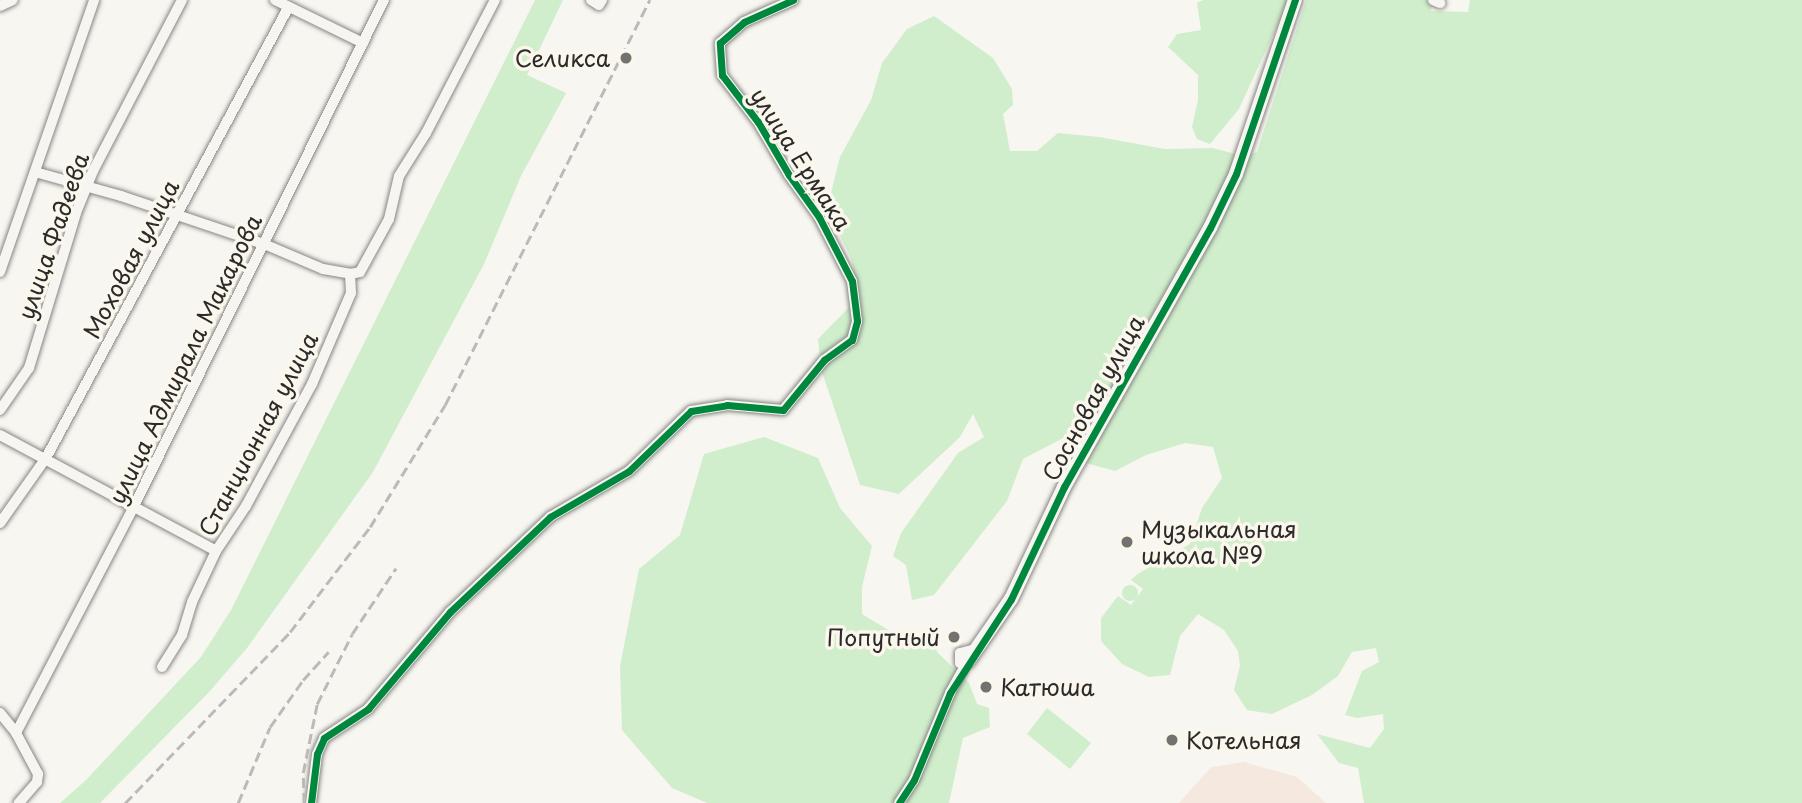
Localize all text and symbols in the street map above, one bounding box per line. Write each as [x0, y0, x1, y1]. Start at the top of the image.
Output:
place label: Селикса [515, 44, 610, 72]
marker: Селикса [616, 48, 636, 68]
street label: улица Ермака [745, 82, 857, 236]
street label: улица Фадеева [12, 149, 94, 323]
street label: Моховая улица [77, 175, 185, 343]
street label: улица Адмирала Макарова [102, 209, 268, 509]
street label: Сосновая улица [1036, 310, 1150, 486]
street label: Станционная улица [192, 327, 324, 541]
place label: Музыкальная школа №9 [1141, 515, 1297, 569]
marker: Музыкальная школа №9 [1119, 534, 1135, 550]
place label: Попутный [827, 623, 940, 651]
marker: Попутный [946, 629, 962, 645]
place label: Катюша [1000, 673, 1095, 701]
marker: Катюша [978, 679, 994, 695]
place label: Котельная [1186, 726, 1302, 754]
marker: Котельная [1164, 732, 1180, 748]

